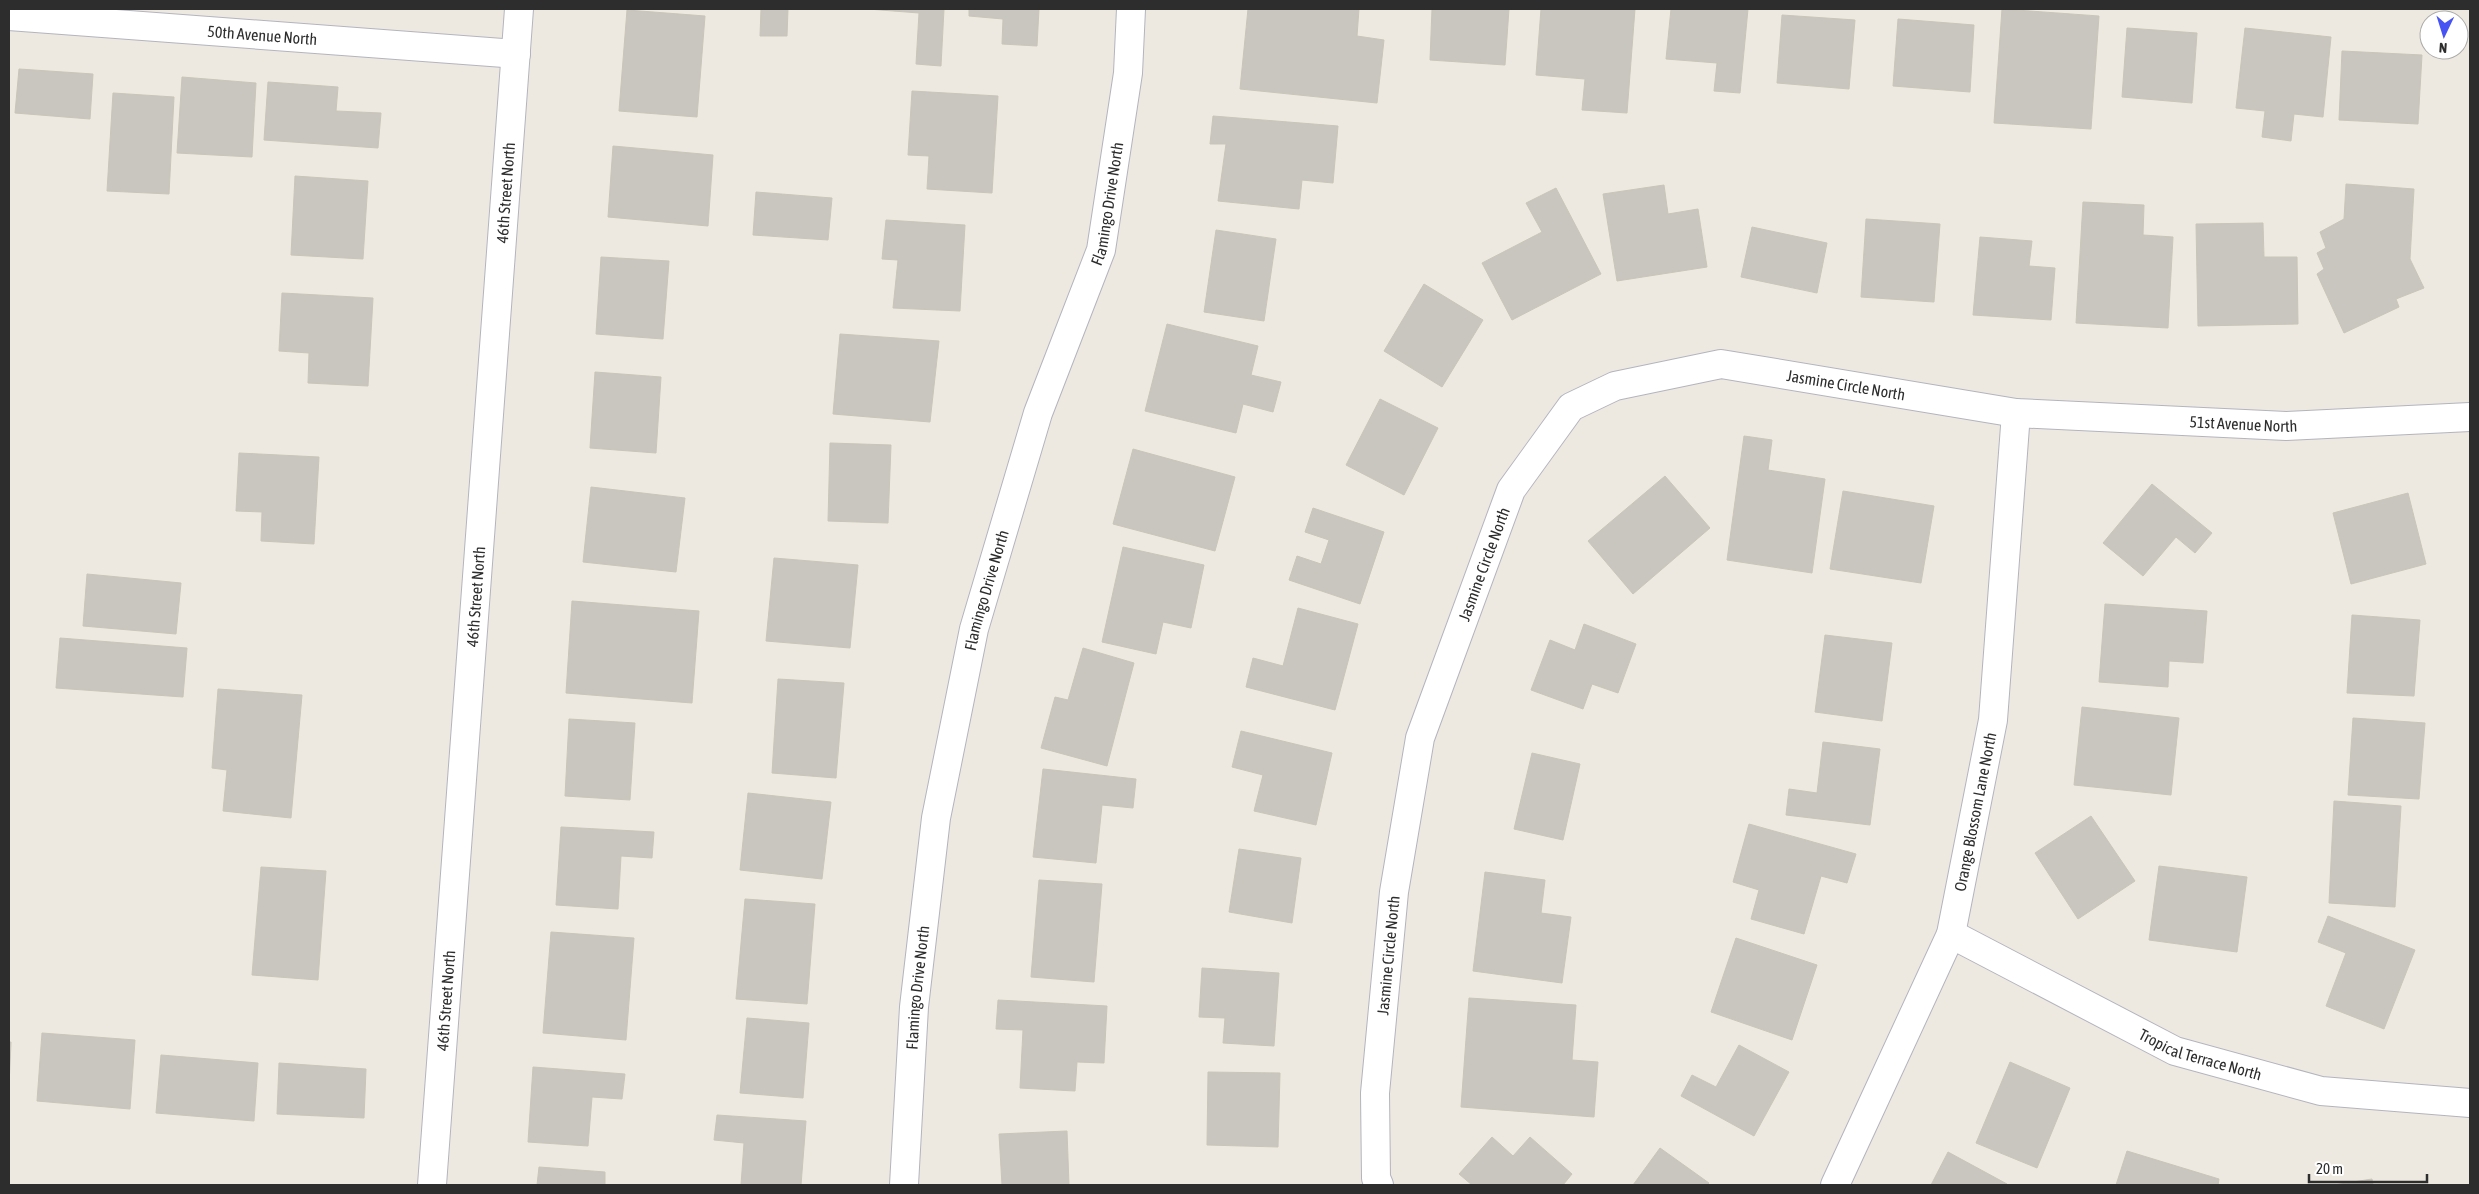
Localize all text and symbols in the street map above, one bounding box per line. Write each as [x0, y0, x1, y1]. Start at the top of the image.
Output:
north arrow [2419, 10, 2469, 60]
street label: 50th Avenue North [207, 22, 318, 48]
text: N [2438, 40, 2448, 56]
street label: Flamingo Drive North [1087, 141, 1126, 268]
street label: 46th Street North [493, 142, 518, 244]
street label: Jasmine Circle North [1785, 366, 1907, 403]
street label: 51st Avenue North [2189, 412, 2298, 435]
street label: Jasmine Circle North [1455, 505, 1513, 623]
street label: Flamingo Drive North [961, 528, 1012, 652]
street label: 46th Street North [463, 546, 488, 648]
street label: Orange Blossom Lane North [1951, 731, 1999, 893]
street label: Jasmine Circle North [1373, 895, 1403, 1016]
street label: Flamingo Drive North [903, 924, 932, 1050]
street label: 46th Street North [433, 950, 458, 1051]
street label: Tropical Terrace North [2136, 1025, 2264, 1083]
scale bar [2309, 1152, 2426, 1184]
text: 20 m [2316, 1160, 2343, 1177]

